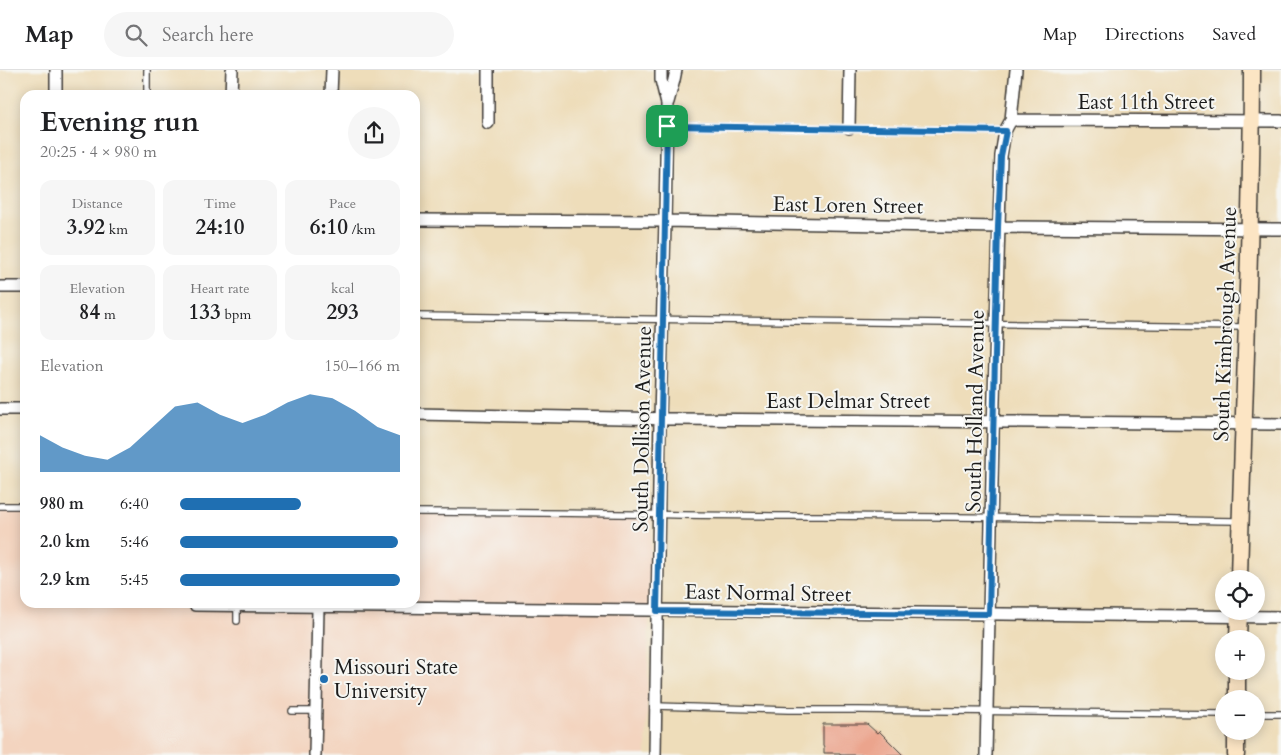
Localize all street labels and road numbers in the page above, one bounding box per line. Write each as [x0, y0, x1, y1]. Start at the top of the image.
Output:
street label: East 11th Street [1077, 88, 1215, 117]
street label: East Loren Street [772, 190, 924, 221]
street label: South Kimbrough Avenue [1207, 206, 1244, 442]
street label: South Holland Avenue [959, 309, 992, 513]
street label: South Dollison Avenue [626, 326, 659, 532]
street label: East Delmar Street [766, 387, 930, 416]
street label: East Normal Street [684, 578, 852, 609]

